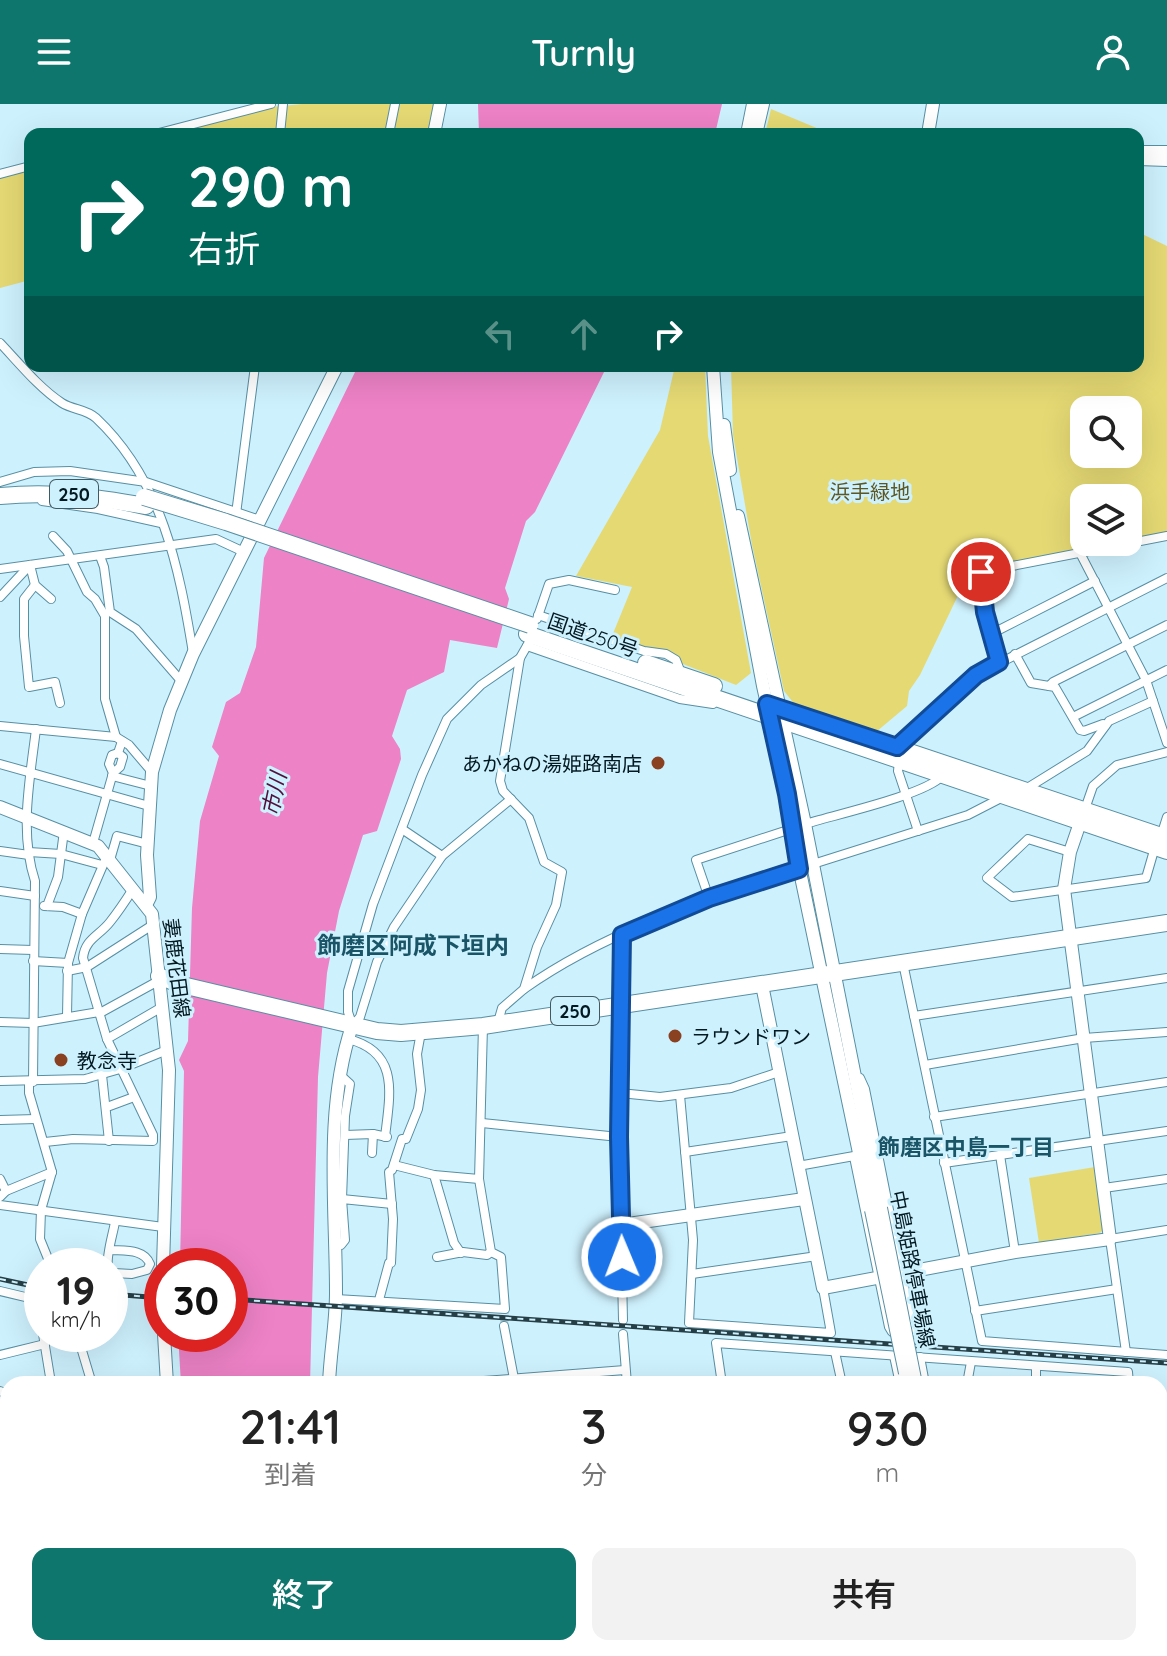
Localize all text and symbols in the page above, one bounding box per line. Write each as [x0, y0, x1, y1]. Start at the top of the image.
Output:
icon: menu [32, 30, 76, 74]
text: Turnly [531, 30, 636, 75]
icon: person [1091, 30, 1135, 74]
text: 290 m [188, 151, 353, 221]
icon: right [56, 160, 160, 264]
text: 右折 [188, 226, 260, 271]
icon: left [478, 312, 522, 356]
icon: ahead [562, 312, 606, 356]
icon: right [646, 312, 690, 356]
map controls [1070, 396, 1142, 556]
button: search [1070, 396, 1142, 468]
park label: 浜手緑地 [830, 479, 910, 504]
road number: 250 [50, 480, 98, 508]
button: layers [1070, 484, 1142, 556]
pin [947, 538, 1015, 606]
icon: arrive [959, 550, 1003, 594]
street label: 国道250号 [545, 608, 641, 662]
place label: あかねの湯姫路南店 [462, 751, 642, 776]
marker: あかねの湯姫路南店 [649, 754, 667, 772]
water label: 市川 [256, 768, 293, 818]
street label: 妻鹿花田線 [158, 917, 196, 1019]
district label: 飾磨区阿成下垣内 [317, 930, 509, 960]
road number: 250 [551, 997, 599, 1025]
place label: ラウンドワン [691, 1024, 811, 1049]
marker: ラウンドワン [666, 1027, 684, 1045]
place label: 教念寺 [77, 1048, 137, 1073]
marker: 教念寺 [52, 1051, 70, 1069]
district label: 飾磨区中島一丁目 [878, 1133, 1054, 1161]
street label: 中島姫路停車場線 [885, 1188, 941, 1350]
position arrow [580, 1215, 664, 1299]
speed limit sign: 30 [144, 1248, 248, 1352]
text: 19 [57, 1265, 95, 1315]
text: km/h [51, 1307, 101, 1332]
text: 21:41 [240, 1396, 341, 1456]
text: 3 [581, 1396, 607, 1456]
text: 930 [847, 1398, 928, 1458]
text: m [876, 1456, 899, 1489]
text: 到着 [264, 1458, 316, 1491]
text: 分 [581, 1458, 607, 1491]
button: 終了 [32, 1548, 576, 1640]
button: 共有 [592, 1548, 1136, 1640]

